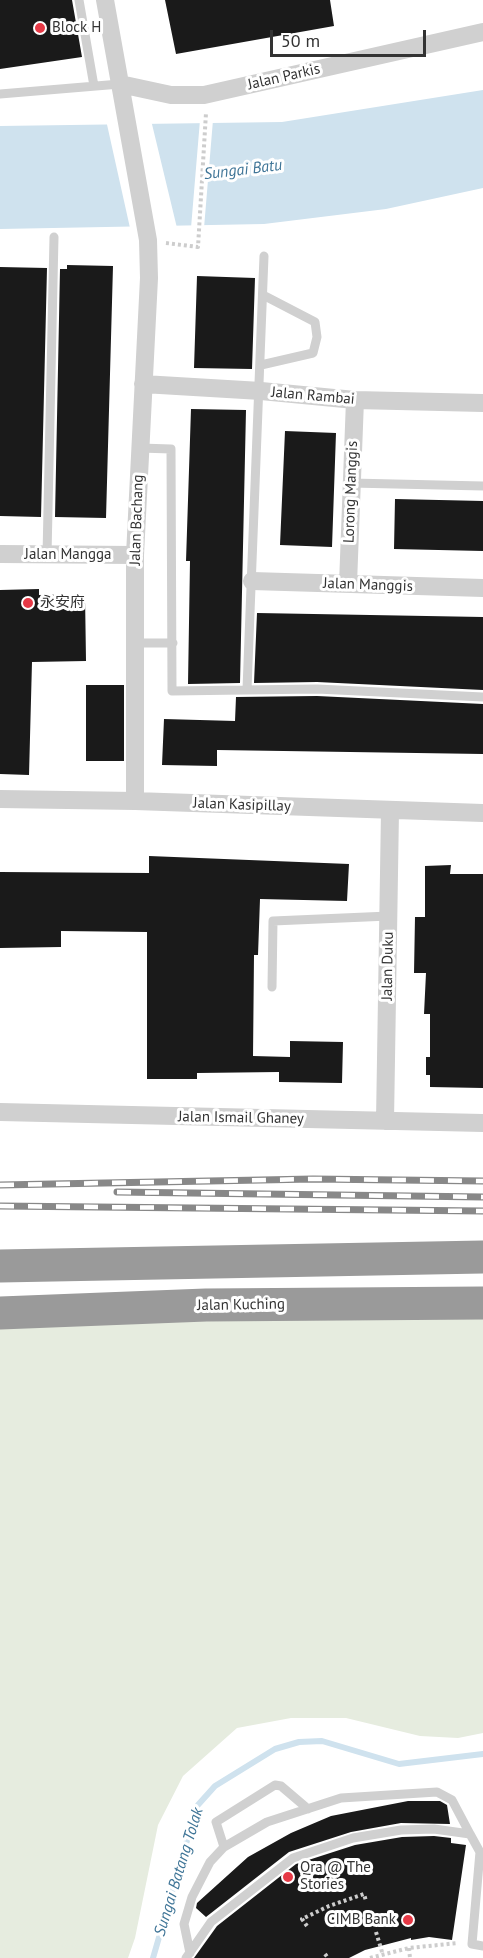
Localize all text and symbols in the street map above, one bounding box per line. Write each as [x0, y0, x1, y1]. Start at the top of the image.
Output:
scale bar [273, 18, 429, 56]
place label: Block H [52, 19, 101, 37]
marker: Block H [33, 21, 47, 35]
text: 50 m [281, 29, 320, 52]
street label: Jalan Parkis [246, 60, 322, 94]
water label: Sungai Batu [203, 156, 283, 184]
street label: Jalan Rambai [270, 383, 356, 409]
street label: Lorong Manggis [340, 441, 362, 543]
street label: Jalan Bachang [126, 474, 148, 566]
street label: Jalan Mangga [25, 546, 111, 564]
street label: Jalan Manggis [323, 574, 413, 596]
place label: 永安府 [40, 594, 85, 612]
marker: 永安府 [21, 596, 35, 610]
street label: Jalan Kasipillay [193, 794, 291, 816]
street label: Jalan Duku [378, 931, 398, 1001]
street label: Jalan Ismail Ghaney [178, 1108, 304, 1128]
street label: Jalan Kuching [197, 1295, 285, 1315]
water label: Sungai Batang Tolak [150, 1806, 208, 1938]
place label: Qra @ The Stories [300, 1859, 371, 1894]
marker: Qra @ The Stories [281, 1870, 295, 1884]
place label: CIMB Bank [327, 1911, 396, 1929]
marker: CIMB Bank [401, 1913, 415, 1927]

